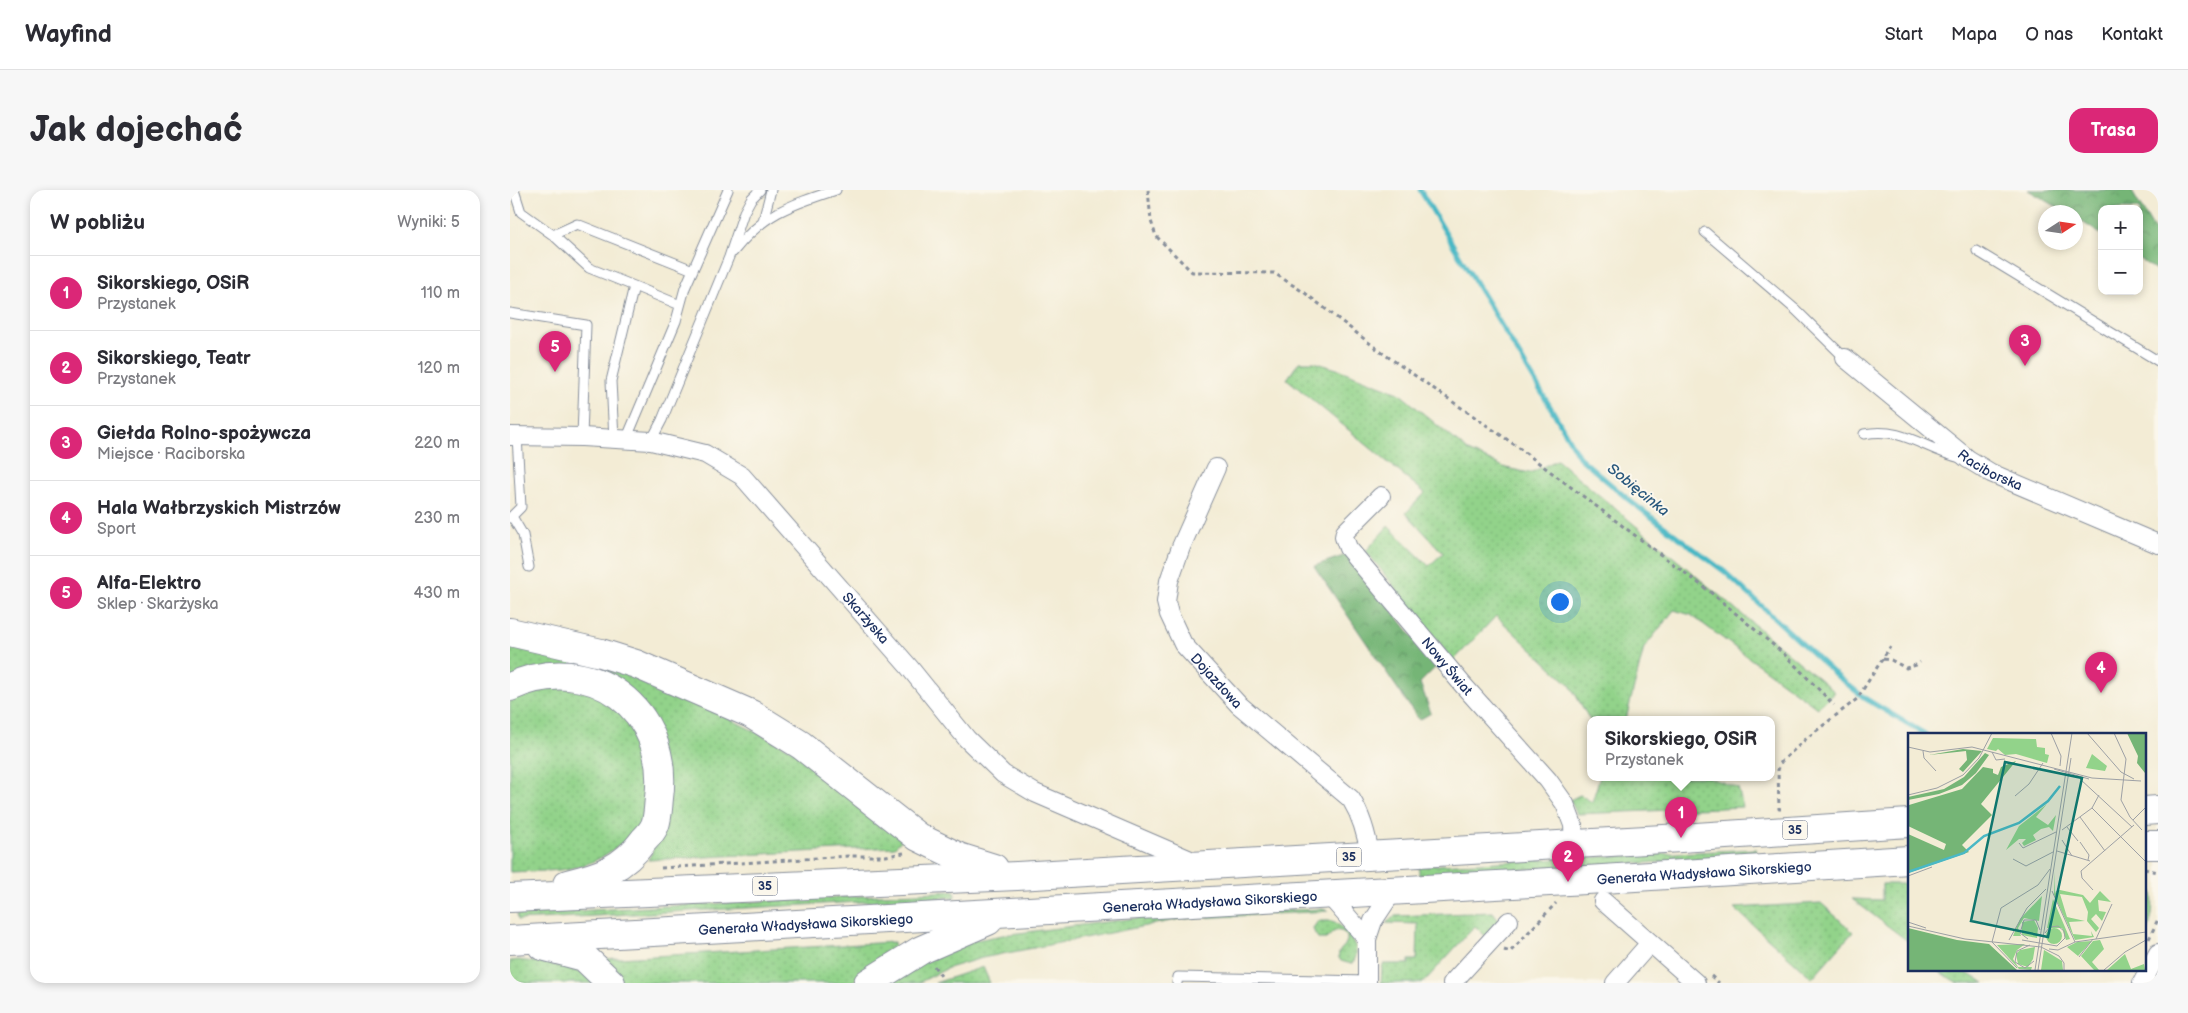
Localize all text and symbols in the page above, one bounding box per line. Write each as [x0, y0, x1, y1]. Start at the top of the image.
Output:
text: Wayfind [25, 20, 112, 49]
text: Start [1885, 24, 1923, 45]
text: Mapa [1951, 24, 1997, 45]
text: O nas [2025, 24, 2073, 45]
text: Kontakt [2101, 24, 2163, 45]
button: Trasa [2069, 108, 2158, 153]
text: Jak dojechać [30, 109, 243, 152]
north arrow [2038, 205, 2083, 250]
map controls [2098, 205, 2143, 295]
button: + [2098, 205, 2143, 250]
text: W pobliżu [50, 210, 145, 235]
text: Wyniki: 5 [397, 213, 460, 232]
button: − [2098, 250, 2143, 295]
text: Sikorskiego, OSiR [97, 272, 249, 295]
text: 1 [63, 284, 69, 303]
text: 110 m [421, 284, 460, 303]
text: Przystanek [97, 295, 176, 314]
pin: 3 [2009, 325, 2041, 366]
pin: 5 [539, 331, 571, 372]
text: Sikorskiego, Teatr [97, 347, 251, 370]
text: 2 [61, 359, 71, 378]
text: 120 m [417, 359, 460, 378]
text: Przystanek [97, 370, 176, 389]
text: Giełda Rolno-spożywcza [97, 422, 311, 445]
text: 3 [61, 434, 71, 453]
text: 220 m [414, 434, 460, 453]
text: Miejsce · Raciborska [97, 445, 245, 464]
street label: Raciborska [1954, 446, 2025, 494]
water label: Sobięcinka [1603, 459, 1673, 521]
text: Hala Wałbrzyskich Mistrzów [97, 497, 341, 520]
text: 4 [61, 509, 71, 528]
text: 230 m [414, 509, 460, 528]
text: Sport [97, 520, 136, 539]
text: Alfa-Elektro [97, 572, 201, 595]
text: 5 [61, 584, 71, 603]
text: 430 m [413, 584, 460, 603]
street label: Skarżyska [839, 589, 893, 647]
your location [1547, 589, 1573, 615]
text: Sklep · Skarżyska [97, 595, 219, 614]
street label: Nowy Świat [1418, 634, 1477, 699]
street label: Dojazdowa [1187, 650, 1246, 712]
pin: 4 [2085, 652, 2117, 693]
popup [1587, 716, 1775, 781]
text: Sikorskiego, OSiR [1605, 728, 1757, 751]
inset map [1908, 733, 2146, 970]
text: Przystanek [1605, 751, 1683, 770]
pin: 1 [1665, 797, 1697, 838]
road number: 35 [1782, 820, 1808, 840]
pin: 2 [1552, 841, 1584, 882]
road number: 35 [1336, 848, 1362, 866]
street label: Generała Władysława Sikorskiego [1596, 858, 1812, 888]
road number: 35 [752, 876, 778, 896]
street label: Generała Władysława Sikorskiego [1102, 887, 1318, 916]
street label: Generała Władysława Sikorskiego [698, 910, 914, 938]

